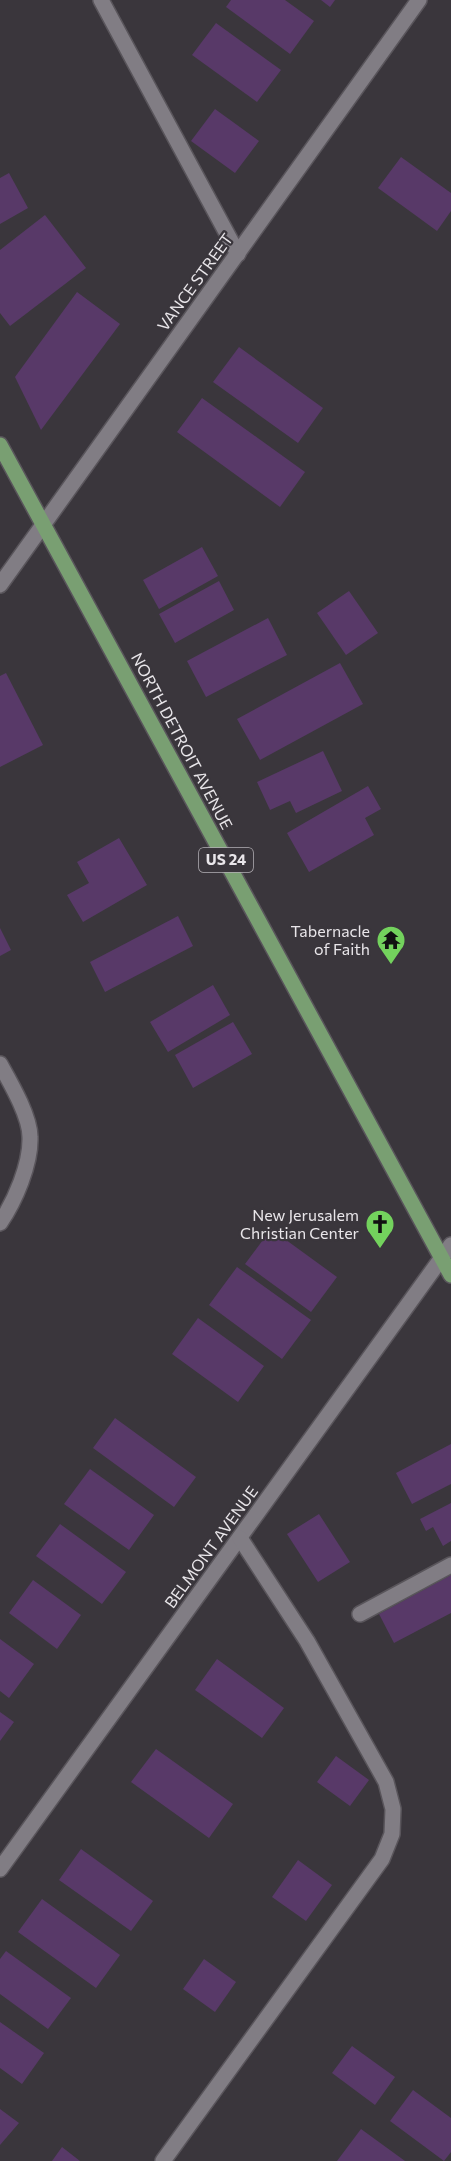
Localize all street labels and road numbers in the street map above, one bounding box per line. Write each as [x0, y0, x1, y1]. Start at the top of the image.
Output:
street label: VANCE STREET [153, 229, 236, 334]
street label: NORTH DETROIT AVENUE [128, 649, 237, 832]
road number: US 24 [199, 848, 253, 872]
street label: BELMONT AVENUE [160, 1482, 261, 1611]

